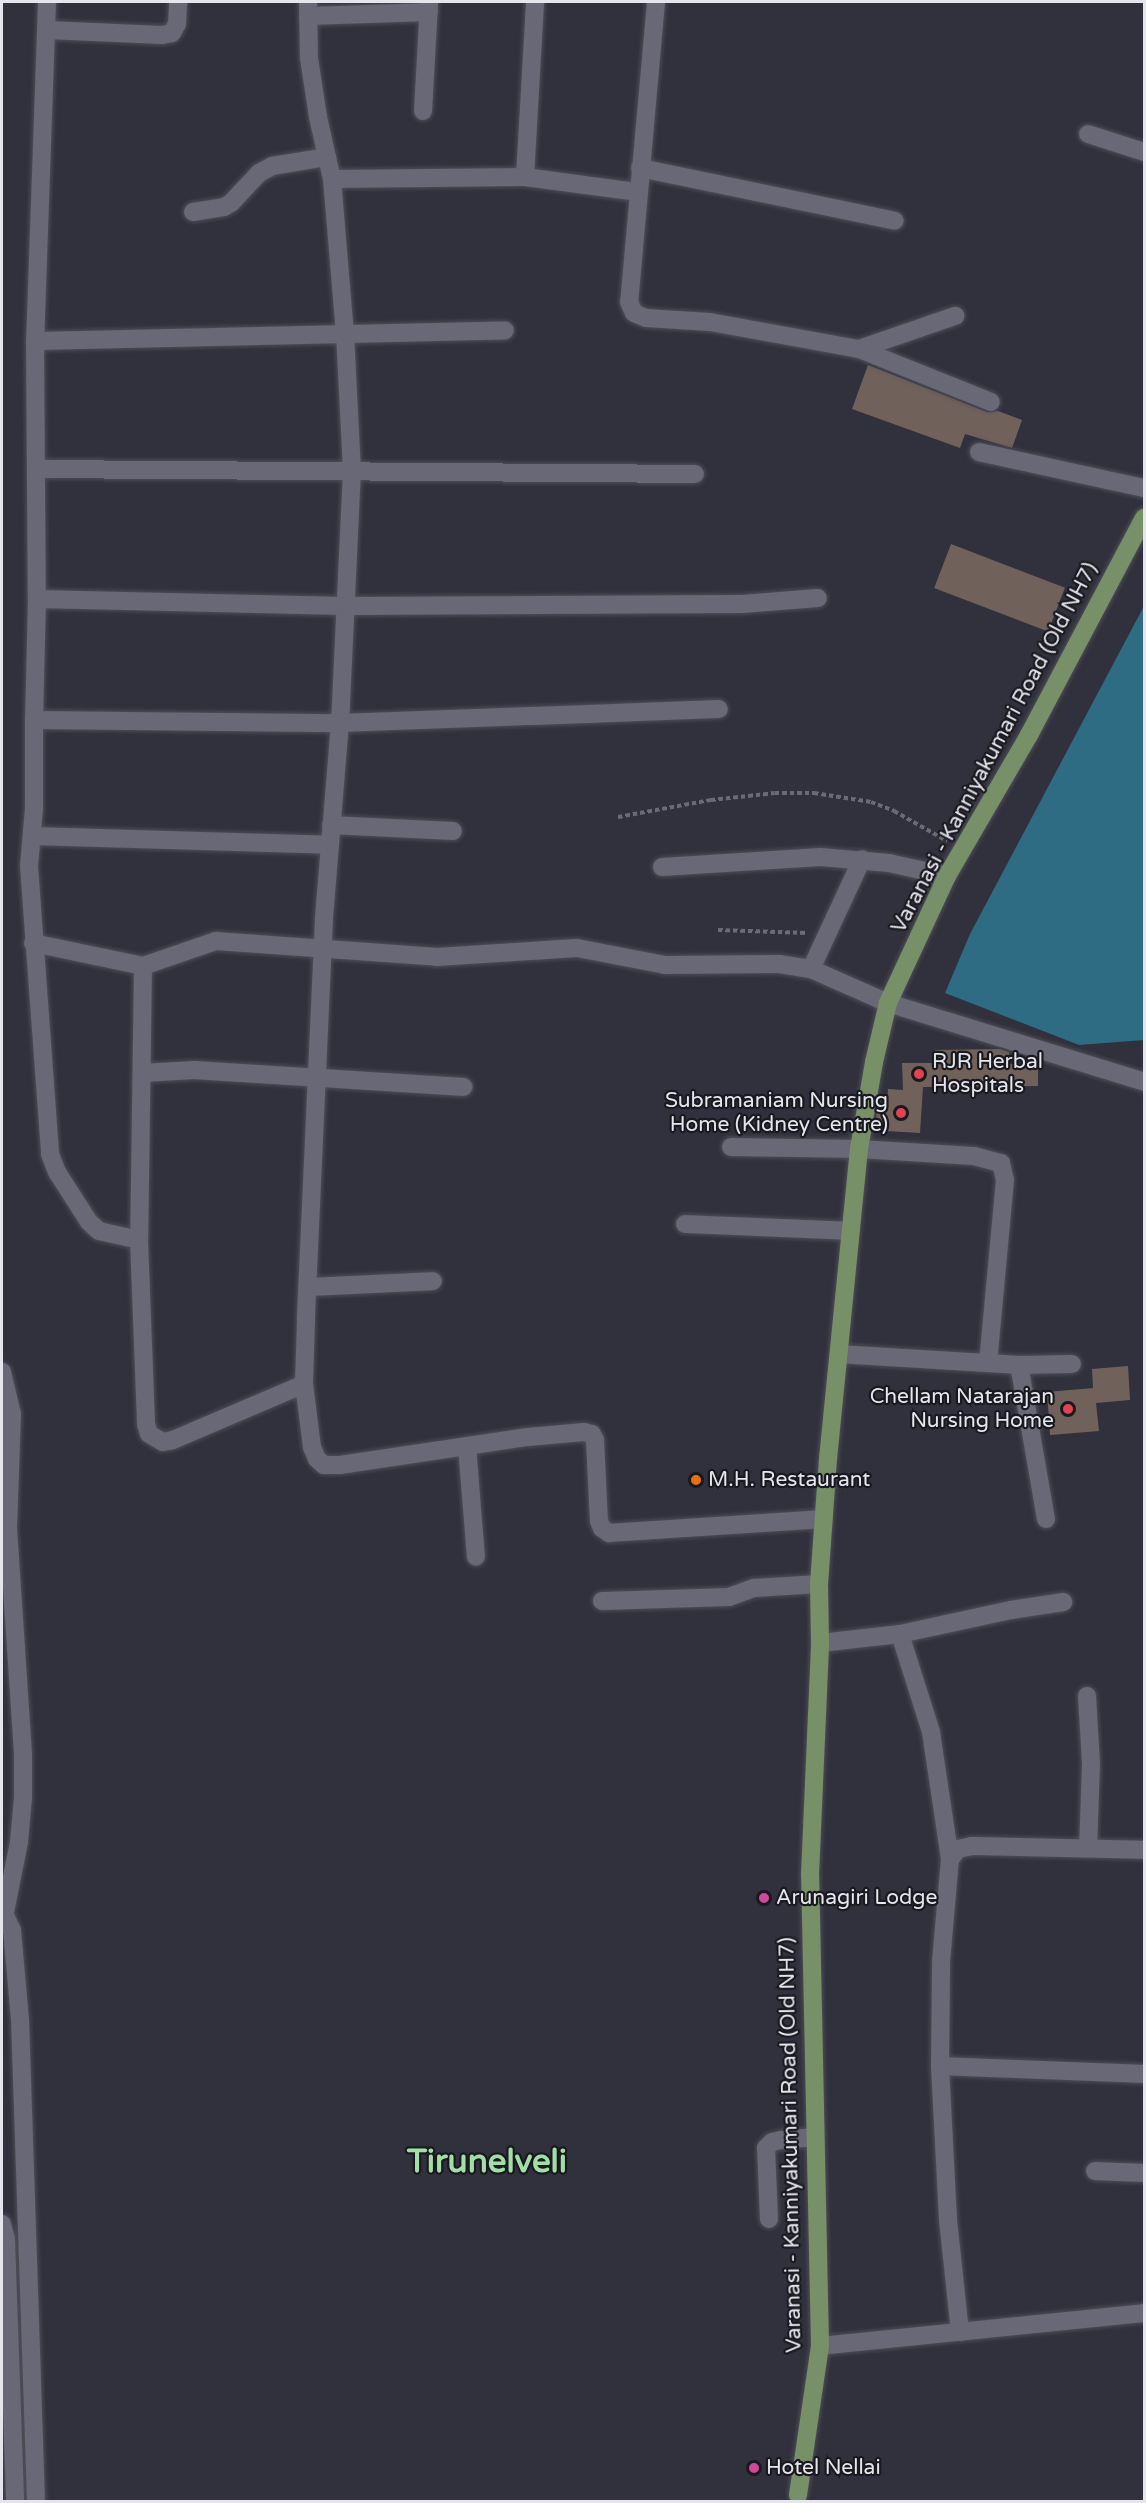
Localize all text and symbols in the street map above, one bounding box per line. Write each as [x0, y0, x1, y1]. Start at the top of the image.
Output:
street label: Varanasi - Kanniyakumari Road (Old NH7) [886, 559, 1104, 937]
place label: RJR Herbal Hospitals [932, 1049, 1043, 1099]
marker: RJR Herbal Hospitals [910, 1065, 928, 1083]
place label: Subramaniam Nursing Home (Kidney Centre) [665, 1088, 888, 1138]
marker: Subramaniam Nursing Home (Kidney Centre) [892, 1104, 910, 1122]
place label: Chellam Natarajan Nursing Home [870, 1384, 1054, 1434]
marker: Chellam Natarajan Nursing Home [1059, 1400, 1077, 1418]
place label: M.H. Restaurant [708, 1467, 870, 1493]
marker: M.H. Restaurant [689, 1473, 703, 1487]
place label: Arunagiri Lodge [776, 1885, 937, 1911]
marker: Arunagiri Lodge [757, 1891, 771, 1905]
street label: Varanasi - Kanniyakumari Road (Old NH7) [775, 1937, 807, 2353]
district label: Tirunelveli [407, 2142, 567, 2182]
place label: Hotel Nellai [766, 2455, 881, 2481]
marker: Hotel Nellai [747, 2461, 761, 2475]

